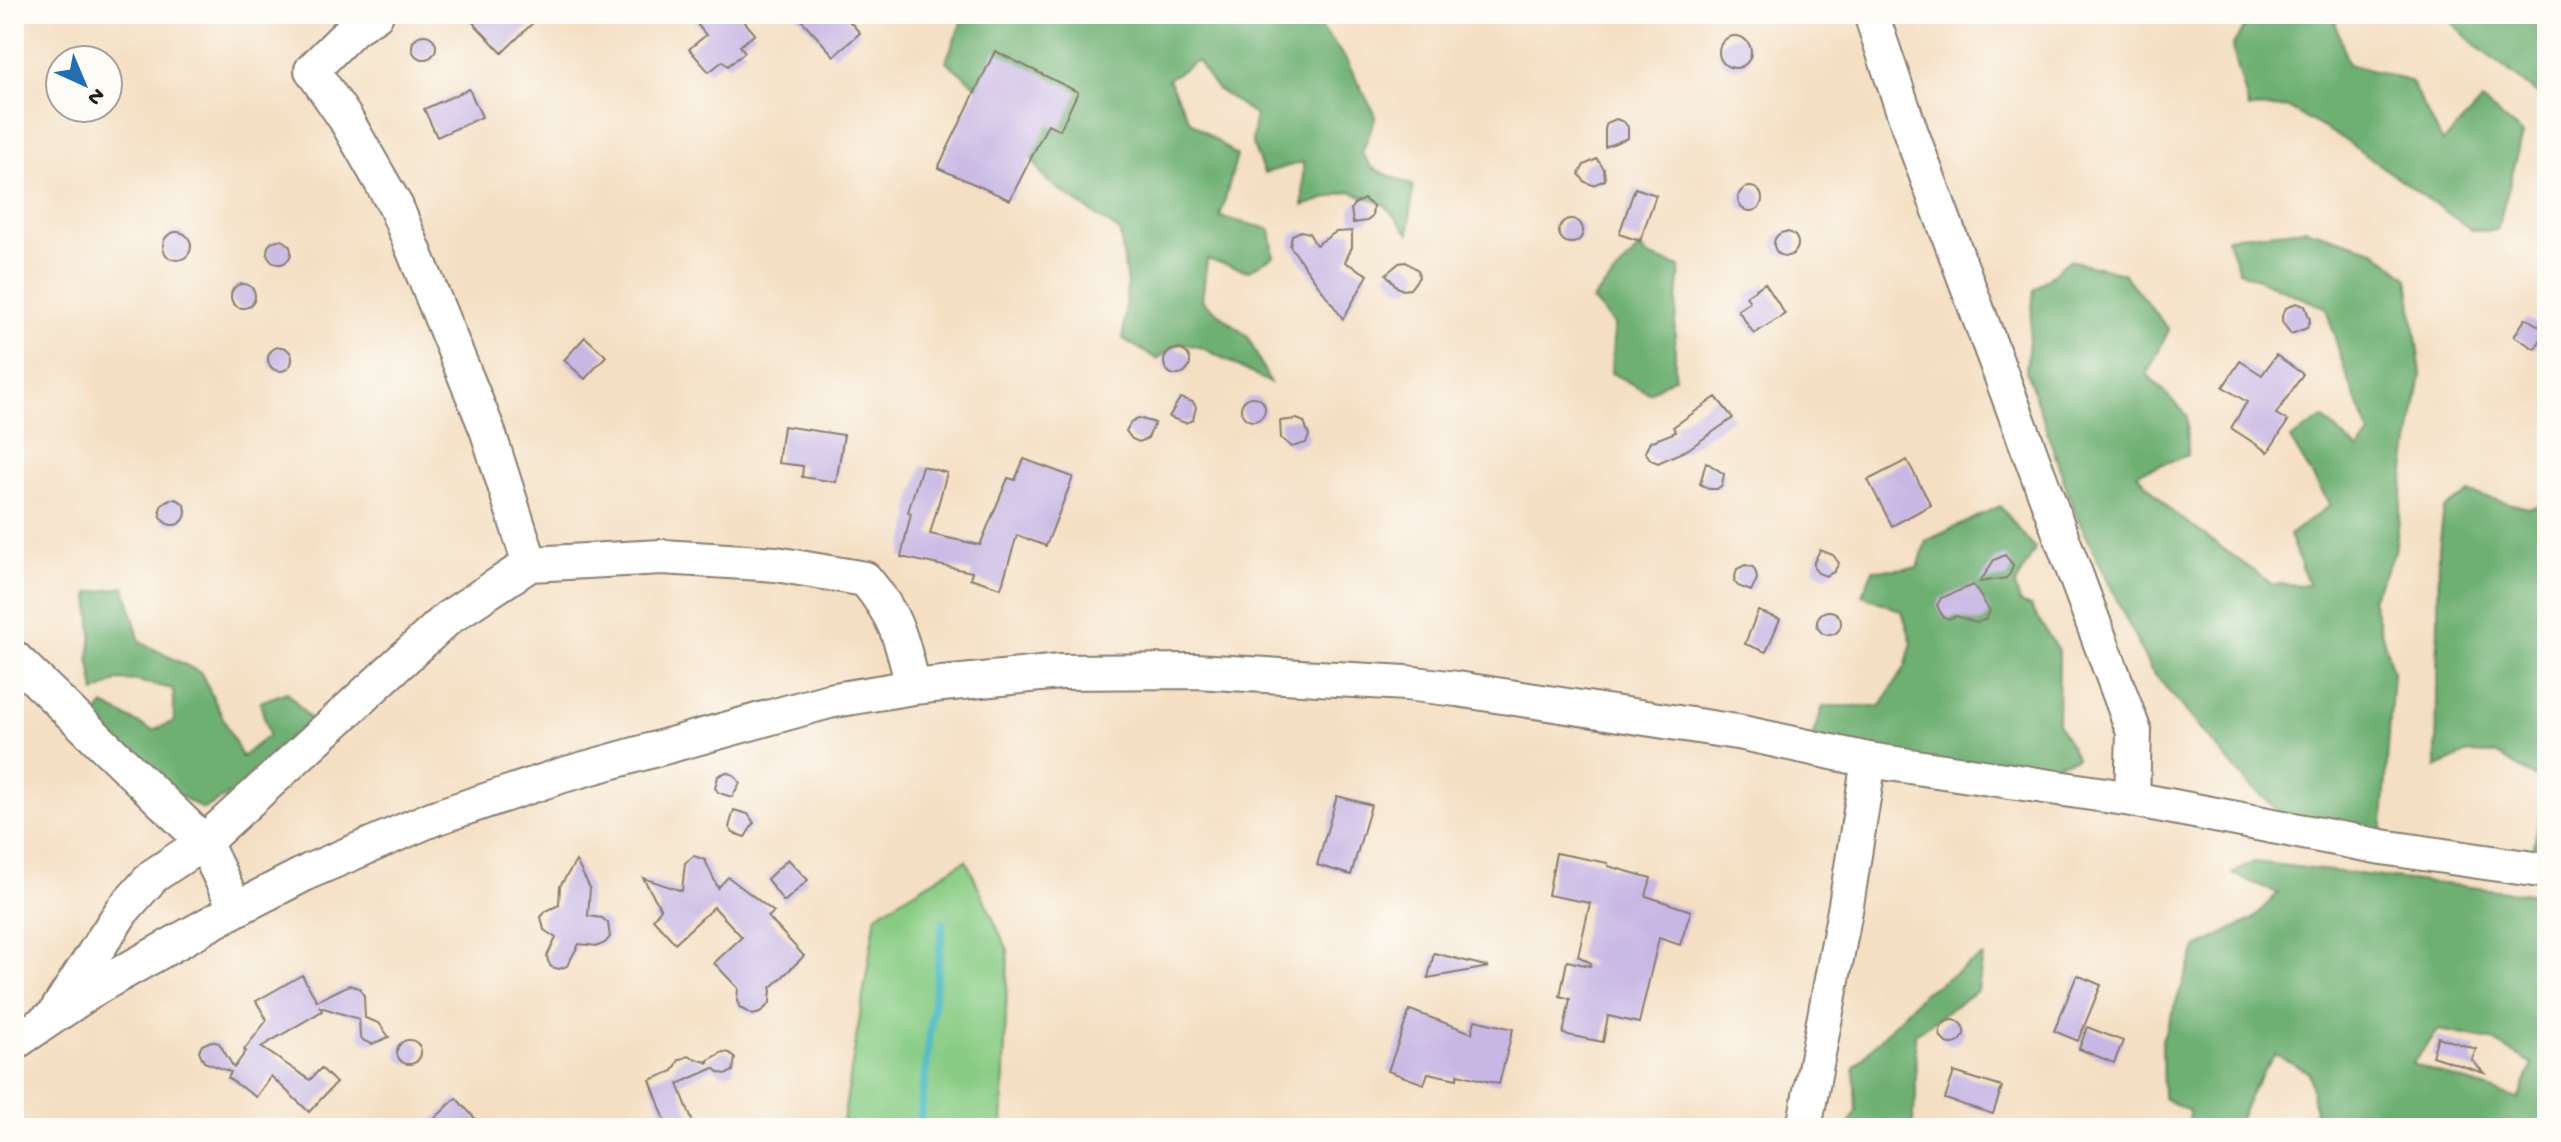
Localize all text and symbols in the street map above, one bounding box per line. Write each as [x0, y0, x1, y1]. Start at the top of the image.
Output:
north arrow [44, 44, 124, 124]
text: N [81, 81, 109, 110]

